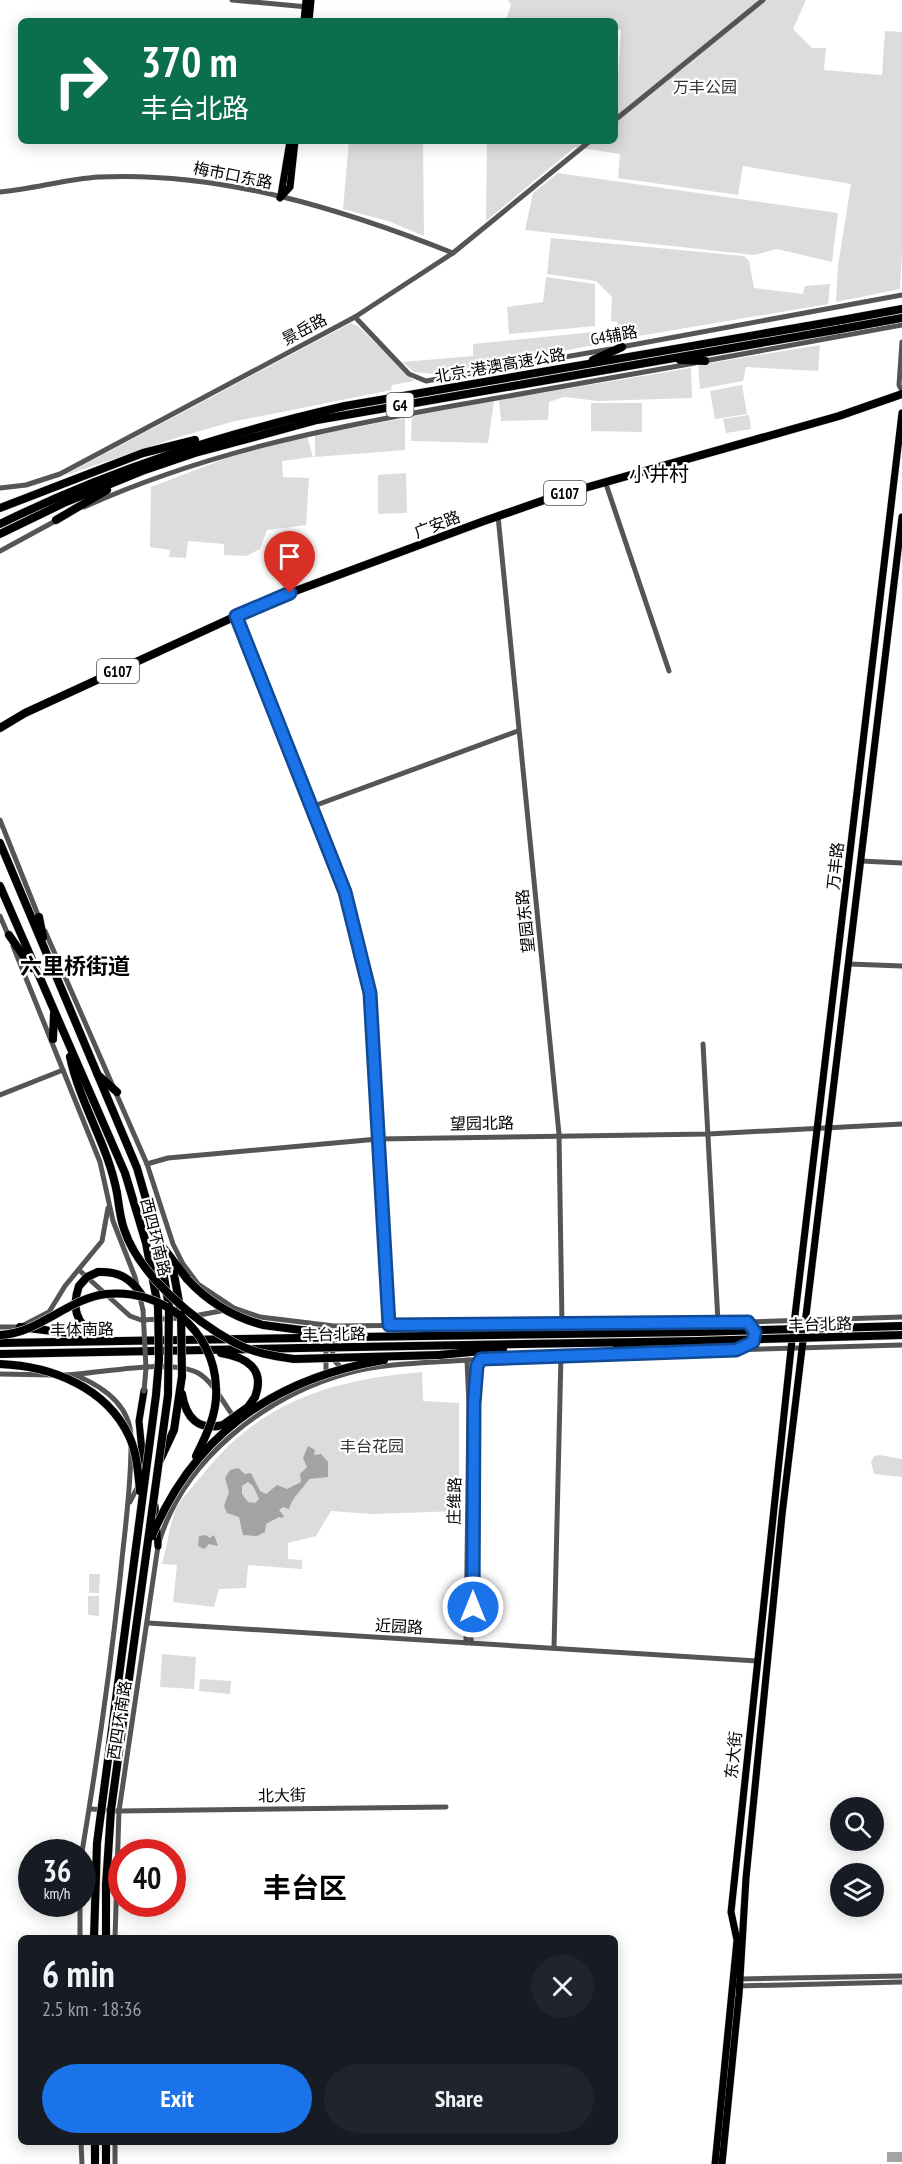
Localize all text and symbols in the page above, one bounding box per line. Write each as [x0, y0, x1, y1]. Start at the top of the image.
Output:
text: 370 m [141, 34, 238, 89]
icon: right [42, 42, 120, 120]
park label: 万丰公园 [673, 77, 737, 97]
text: 丰台北路 [141, 91, 249, 125]
street label: 梅市口东路 [192, 158, 274, 192]
street label: 景岳路 [278, 309, 330, 349]
street label: G4辅路 [589, 321, 639, 349]
street label: 北京-港澳高速公路 [433, 344, 567, 386]
road number: G4 [386, 393, 414, 417]
district label: 小井村 [629, 461, 689, 487]
road number: G107 [544, 481, 586, 505]
street label: 广安路 [411, 506, 463, 542]
pin [264, 531, 315, 593]
icon: arrive [273, 540, 306, 573]
road number: G107 [97, 659, 139, 683]
street label: 万丰路 [823, 841, 847, 891]
street label: 望园东路 [512, 888, 538, 954]
district label: 六里桥街道 [20, 952, 130, 980]
street label: 望园北路 [450, 1112, 514, 1134]
street label: 西四环南路 [137, 1196, 175, 1278]
street label: 丰台北路 [788, 1313, 852, 1335]
street label: 丰体南路 [50, 1318, 114, 1340]
street label: 丰台北路 [302, 1323, 366, 1345]
park label: 丰台花园 [340, 1436, 404, 1456]
street label: 庄维路 [444, 1477, 464, 1525]
position arrow [441, 1575, 505, 1639]
street label: 近园路 [375, 1615, 423, 1637]
street label: 西四环南路 [103, 1679, 135, 1761]
street label: 东大街 [721, 1730, 745, 1780]
street label: 北大街 [258, 1785, 306, 1805]
map controls [830, 1797, 884, 1917]
button: search [830, 1797, 884, 1851]
speed limit sign: 40 [108, 1839, 186, 1917]
text: 36 [43, 1851, 71, 1890]
button: layers [830, 1863, 884, 1917]
district label: 丰台区 [263, 1869, 347, 1906]
text: km/h [44, 1884, 70, 1903]
text: 6 min [42, 1950, 115, 1997]
button: close [531, 1955, 594, 2018]
text: 2.5 km · 18:36 [42, 1996, 141, 2022]
button: Exit [42, 2064, 312, 2133]
button: Share [324, 2064, 594, 2133]

